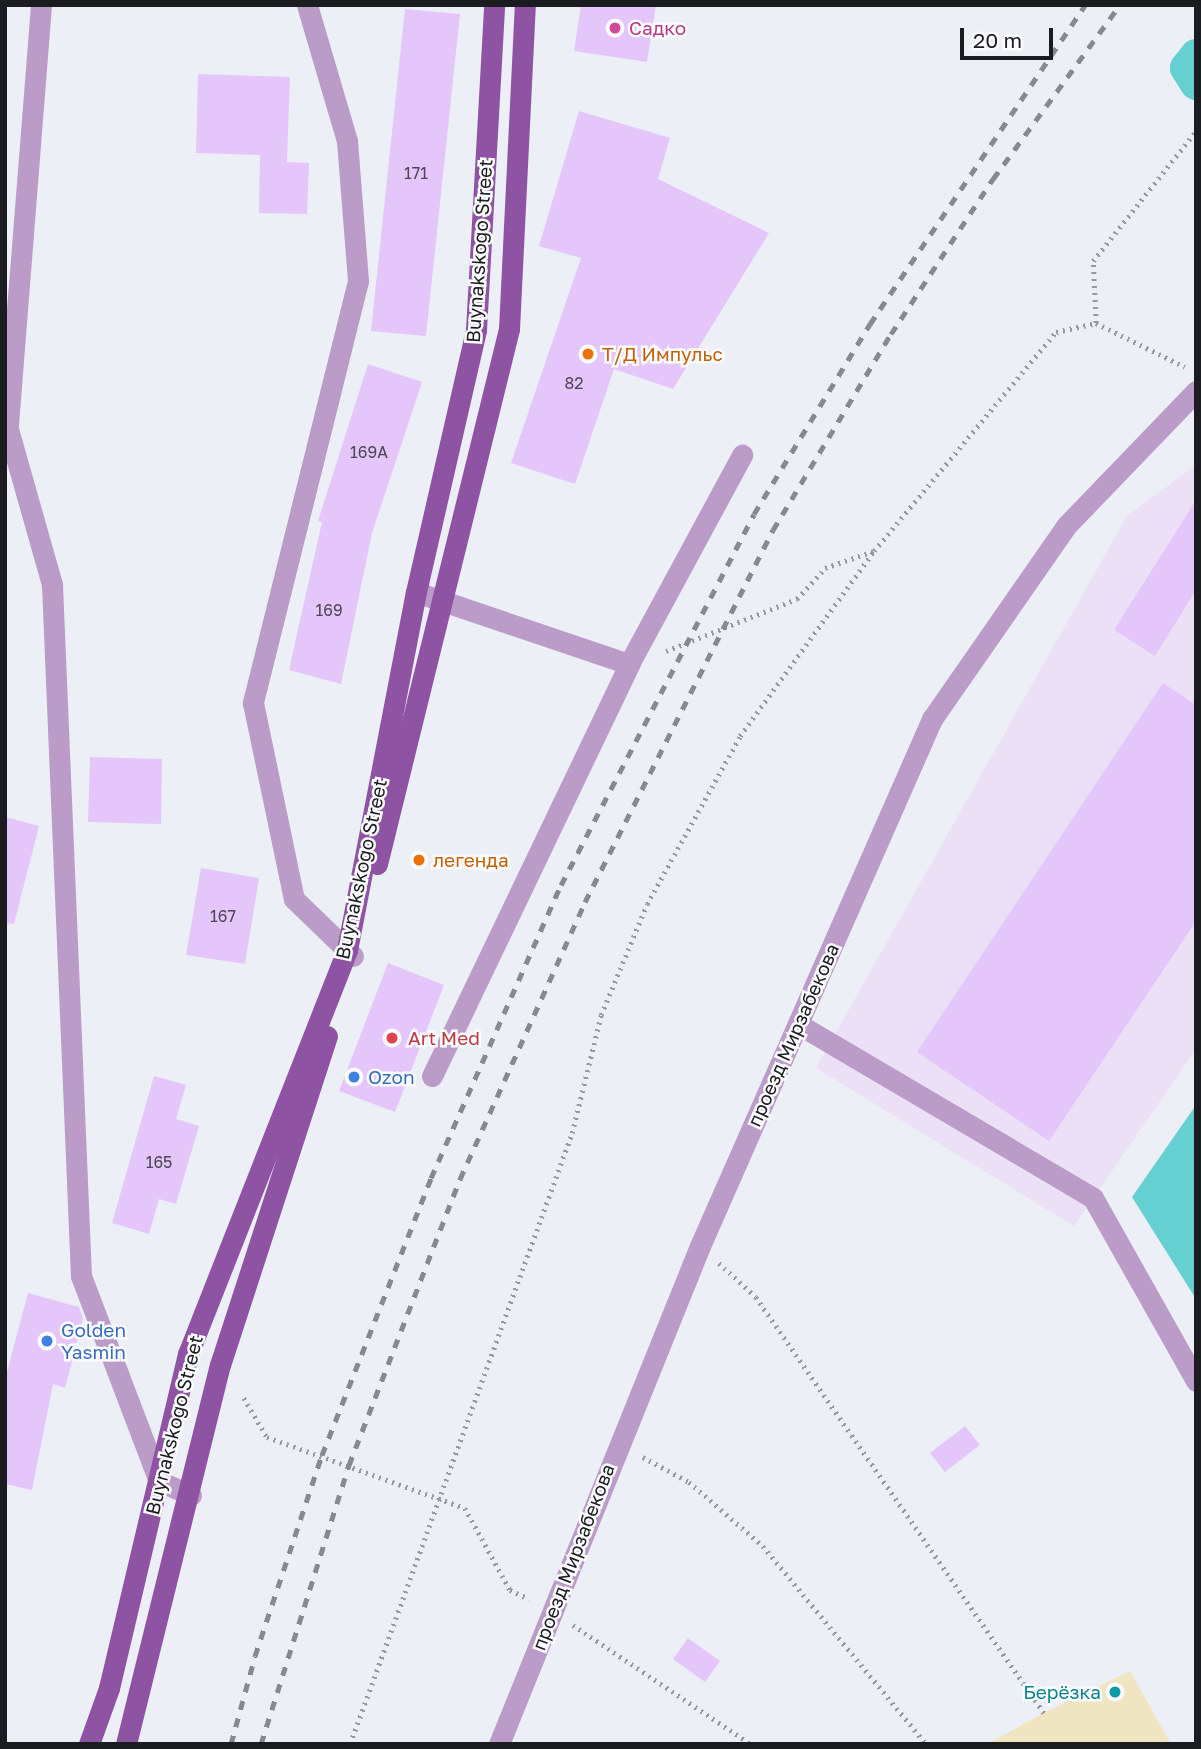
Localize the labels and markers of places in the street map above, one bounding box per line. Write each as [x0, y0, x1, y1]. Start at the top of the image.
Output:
place label: Садко [629, 17, 686, 39]
marker: Садко [607, 20, 623, 36]
place label: Т/Д Импульс [602, 343, 723, 365]
marker: Т/Д Импульс [580, 346, 596, 362]
place label: легенда [433, 849, 509, 871]
marker: легенда [411, 852, 427, 868]
place label: Art Med [408, 1027, 480, 1049]
marker: Art Med [382, 1028, 402, 1048]
place label: Ozon [368, 1066, 415, 1088]
marker: Ozon [346, 1069, 362, 1085]
place label: Golden Yasmin [61, 1319, 126, 1363]
marker: Golden Yasmin [39, 1333, 55, 1349]
place label: Берёзка [1023, 1681, 1101, 1703]
marker: Берёзка [1107, 1684, 1123, 1700]

